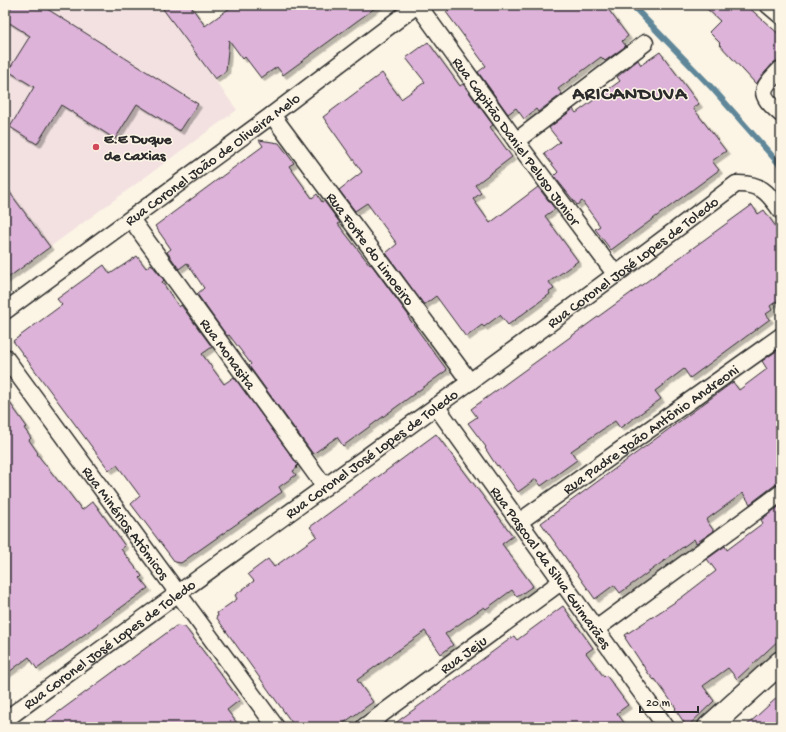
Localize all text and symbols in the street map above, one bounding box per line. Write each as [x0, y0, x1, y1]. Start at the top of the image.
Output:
street label: Rua Capitão Daniel Peluso Junior [447, 54, 584, 231]
district label: ARICANDUVA [572, 84, 688, 107]
street label: Rua Coronel João de Oliveira Melo [122, 90, 304, 231]
place label: E.E Duque de Caxias [104, 131, 173, 166]
marker: E.E Duque de Caxias [91, 142, 101, 152]
street label: Rua Forte do Limoeiro [321, 189, 417, 310]
street label: Rua Coronel José Lopes de Toledo [544, 193, 723, 333]
street label: Rua Monasita [195, 315, 259, 394]
street label: Rua Padre João Antônio Andreoni [560, 362, 743, 499]
street label: Rua Coronel José Lopes de Toledo [282, 386, 462, 524]
street label: Rua Minérios Atômicos [77, 463, 172, 584]
street label: Rua Pascoal da Silva Guimarães [485, 483, 614, 653]
street label: Rua Coronel José Lopes de Toledo [21, 576, 200, 714]
street label: Rua Jeju [437, 632, 491, 679]
scale bar [640, 688, 698, 714]
text: 20 m [646, 697, 671, 711]

